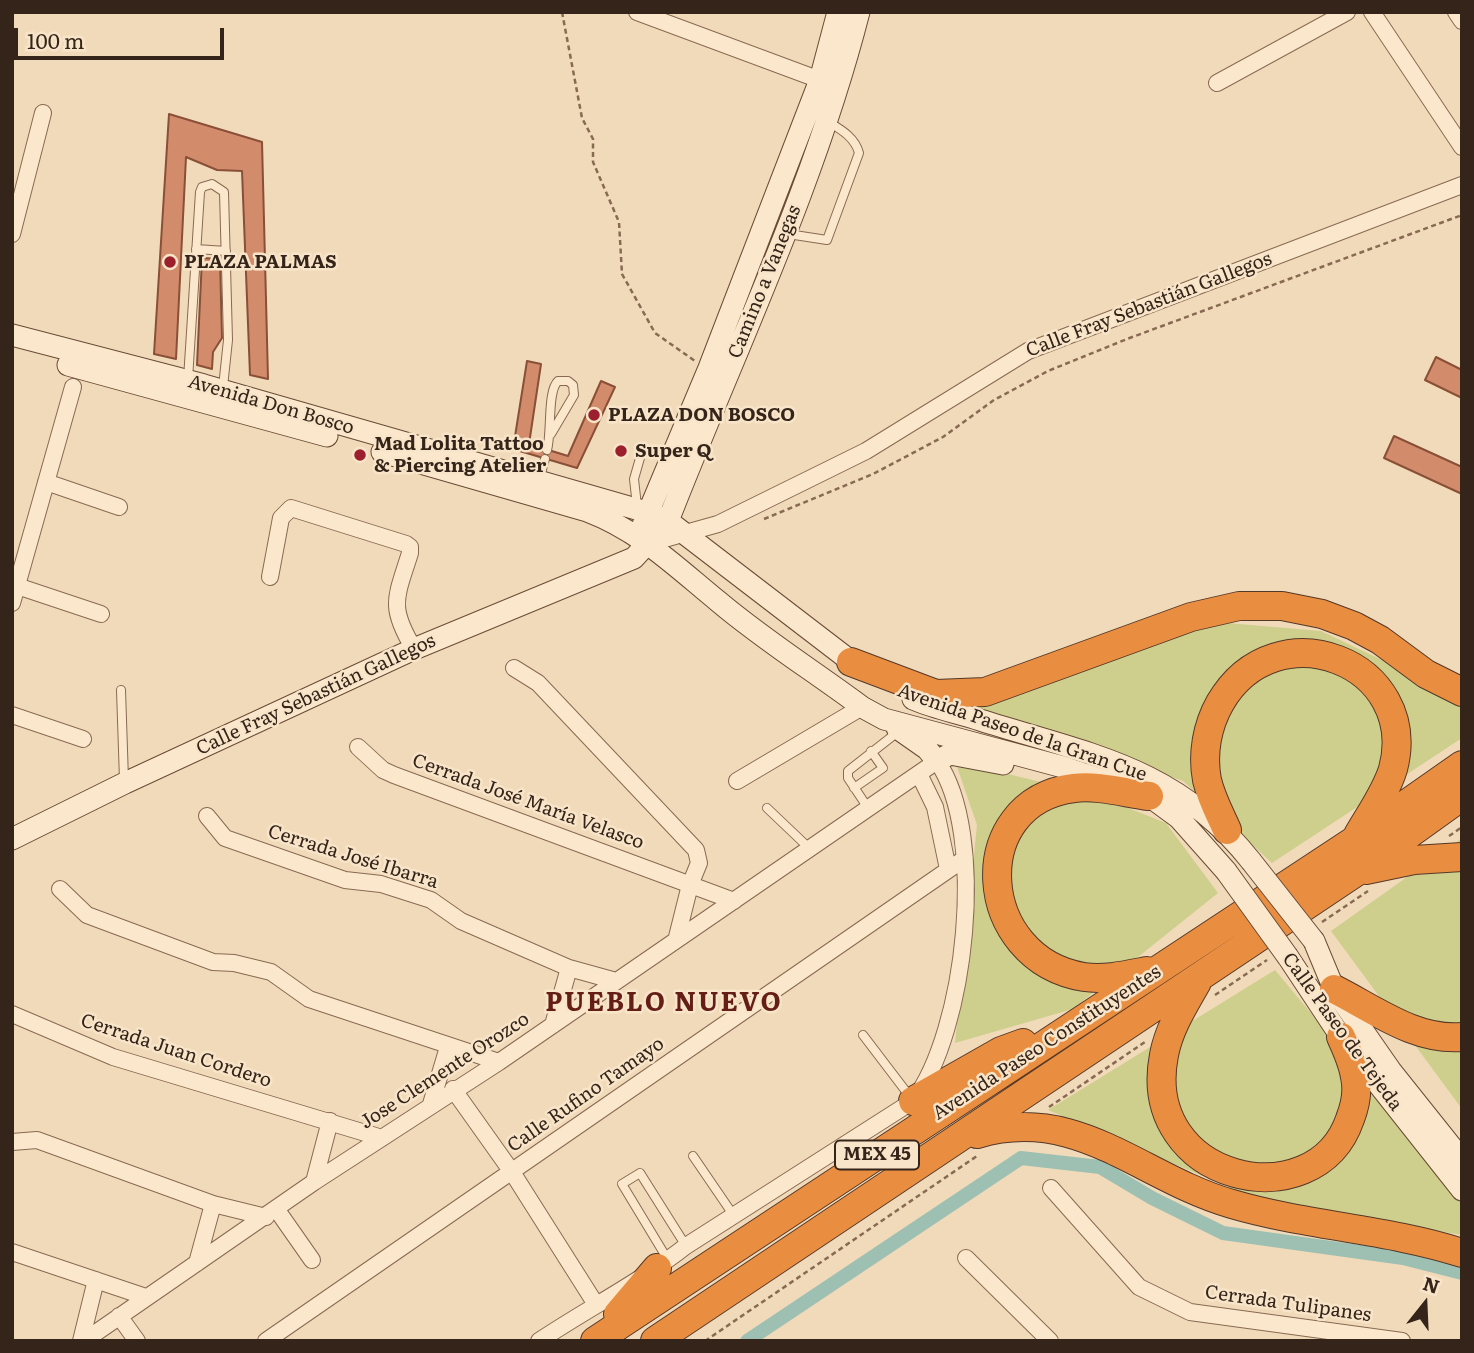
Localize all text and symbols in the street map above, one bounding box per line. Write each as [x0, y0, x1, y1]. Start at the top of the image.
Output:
scale bar [18, 14, 228, 58]
text: 100 m [27, 24, 84, 55]
street label: Camino a Vanegas [724, 202, 806, 362]
street label: Calle Fray Sebastián Gallegos [1023, 248, 1275, 362]
place label: PLAZA PALMAS [184, 251, 337, 273]
marker: PLAZA PALMAS [162, 254, 178, 270]
street label: Avenida Don Bosco [185, 370, 357, 440]
place label: PLAZA DON BOSCO [608, 404, 795, 426]
marker: PLAZA DON BOSCO [586, 407, 602, 423]
place label: Mad Lolita Tattoo & Piercing Atelier [374, 433, 546, 477]
place label: Super Q [635, 440, 712, 462]
marker: Super Q [613, 443, 629, 459]
marker: Mad Lolita Tattoo & Piercing Atelier [352, 447, 368, 463]
street label: Calle Fray Sebastián Gallegos [193, 629, 439, 761]
street label: Avenida Paseo de la Gran Cue [894, 680, 1150, 786]
street label: Cerrada José María Velasco [409, 749, 647, 855]
street label: Cerrada José Ibarra [265, 820, 441, 894]
street label: Calle Paseo de Tejeda [1277, 949, 1407, 1115]
street label: Avenida Paseo Constituyentes [929, 961, 1165, 1125]
district label: PUEBLO NUEVO [547, 987, 781, 1019]
street label: Jose Clemente Orozco [356, 1008, 534, 1134]
street label: Cerrada Juan Cordero [78, 1009, 274, 1093]
street label: Calle Rufino Tamayo [503, 1032, 669, 1158]
road number: MEX 45 [835, 1140, 919, 1170]
text: N [1420, 1268, 1443, 1300]
north arrow [1390, 1269, 1460, 1339]
street label: Cerrada Tulipanes [1203, 1281, 1373, 1327]

